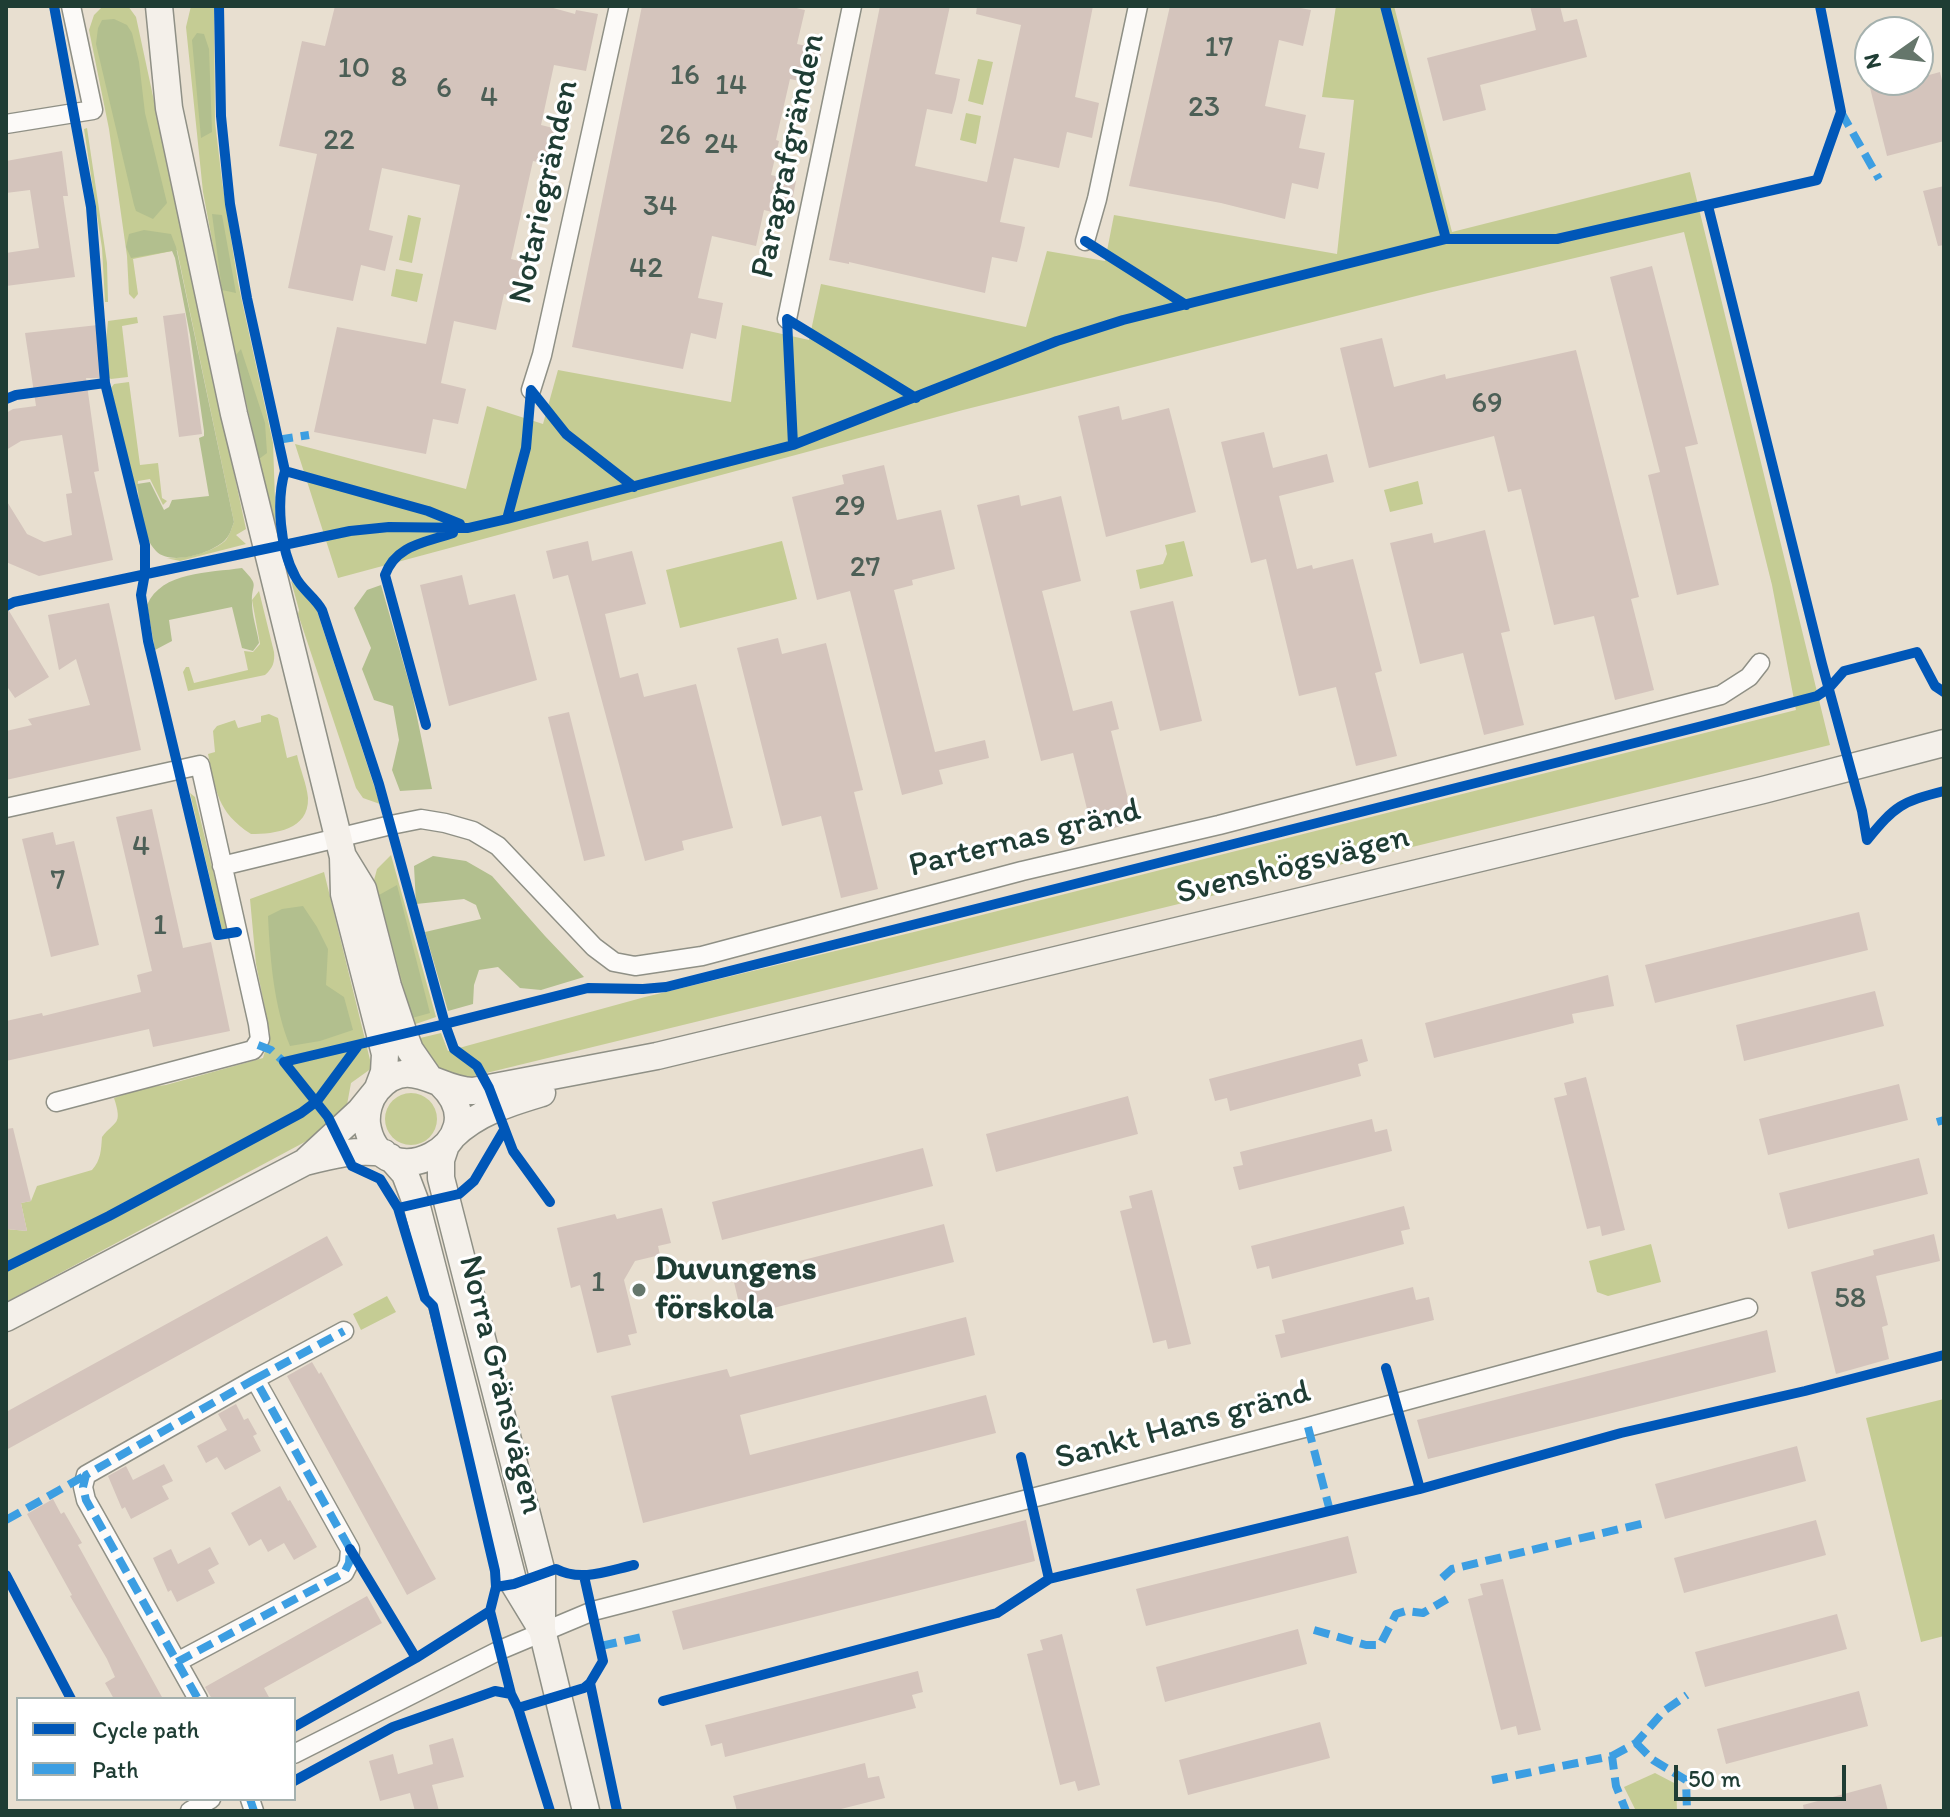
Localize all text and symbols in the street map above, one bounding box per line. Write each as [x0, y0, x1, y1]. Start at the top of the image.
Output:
north arrow [1854, 16, 1934, 96]
street label: Paragrafgränden [743, 30, 835, 282]
house number: 17 [1205, 30, 1233, 66]
house number: 10 [338, 51, 370, 87]
text: N [1857, 51, 1887, 72]
house number: 16 [670, 58, 700, 94]
house number: 8 [391, 60, 407, 96]
house number: 14 [715, 68, 747, 104]
house number: 6 [436, 71, 452, 107]
street label: Notariegränden [501, 76, 589, 308]
house number: 4 [480, 80, 498, 116]
house number: 23 [1188, 90, 1220, 126]
house number: 26 [659, 118, 691, 154]
house number: 22 [323, 123, 355, 159]
house number: 24 [704, 127, 738, 163]
house number: 34 [643, 189, 677, 225]
house number: 42 [629, 251, 663, 287]
house number: 69 [1471, 386, 1503, 422]
house number: 29 [834, 489, 866, 525]
house number: 27 [850, 550, 880, 586]
street label: Parternas gränd [905, 790, 1145, 888]
street label: Svenshögsvägen [1172, 817, 1414, 915]
house number: 4 [132, 829, 150, 865]
house number: 7 [51, 863, 65, 899]
house number: 1 [153, 908, 167, 944]
place label: Duvungens förskola [655, 1250, 817, 1330]
street label: Norra Gränsvägen [448, 1251, 552, 1519]
house number: 1 [591, 1265, 605, 1301]
marker: Duvungens förskola [630, 1281, 648, 1299]
house number: 58 [1834, 1281, 1866, 1317]
street label: Sankt Hans gränd [1051, 1372, 1315, 1480]
legend [16, 1697, 296, 1801]
text: Cycle path [92, 1715, 199, 1744]
scale bar [1678, 1749, 1850, 1799]
text: Path [92, 1755, 139, 1784]
text: 50 m [1688, 1764, 1741, 1793]

